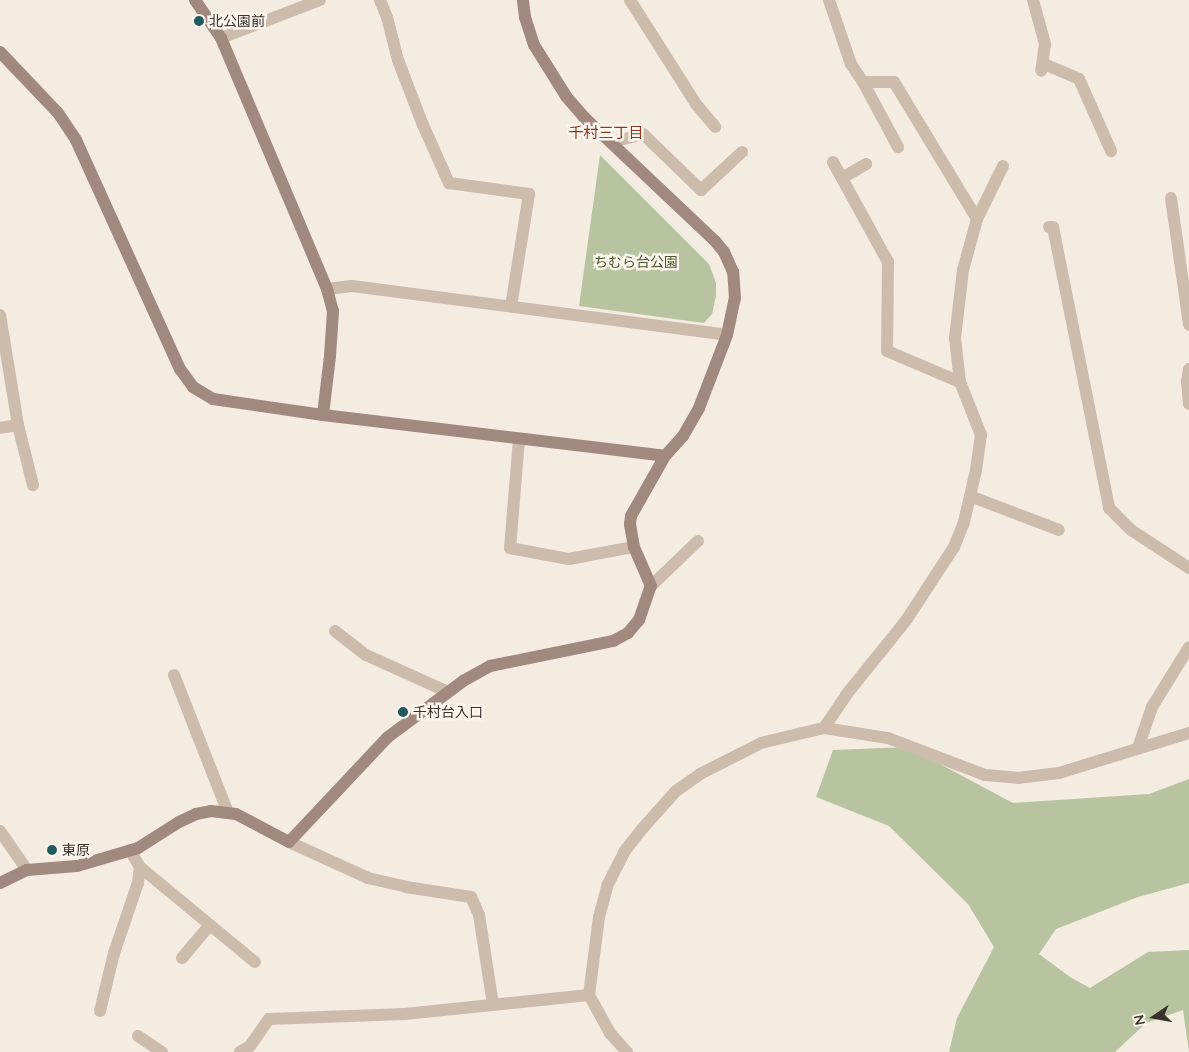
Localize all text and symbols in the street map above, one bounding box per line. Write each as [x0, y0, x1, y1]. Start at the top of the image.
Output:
place label: 北公園前 [209, 13, 265, 29]
marker: 北公園前 [193, 15, 205, 27]
district label: 千村三丁目 [569, 124, 643, 142]
park label: ちむら台公園 [594, 254, 678, 270]
place label: 千村台入口 [413, 704, 483, 720]
marker: 千村台入口 [397, 706, 409, 718]
place label: 東原 [62, 842, 90, 858]
marker: 東原 [46, 844, 58, 856]
north arrow [1129, 992, 1179, 1042]
text: N [1129, 1013, 1149, 1027]

